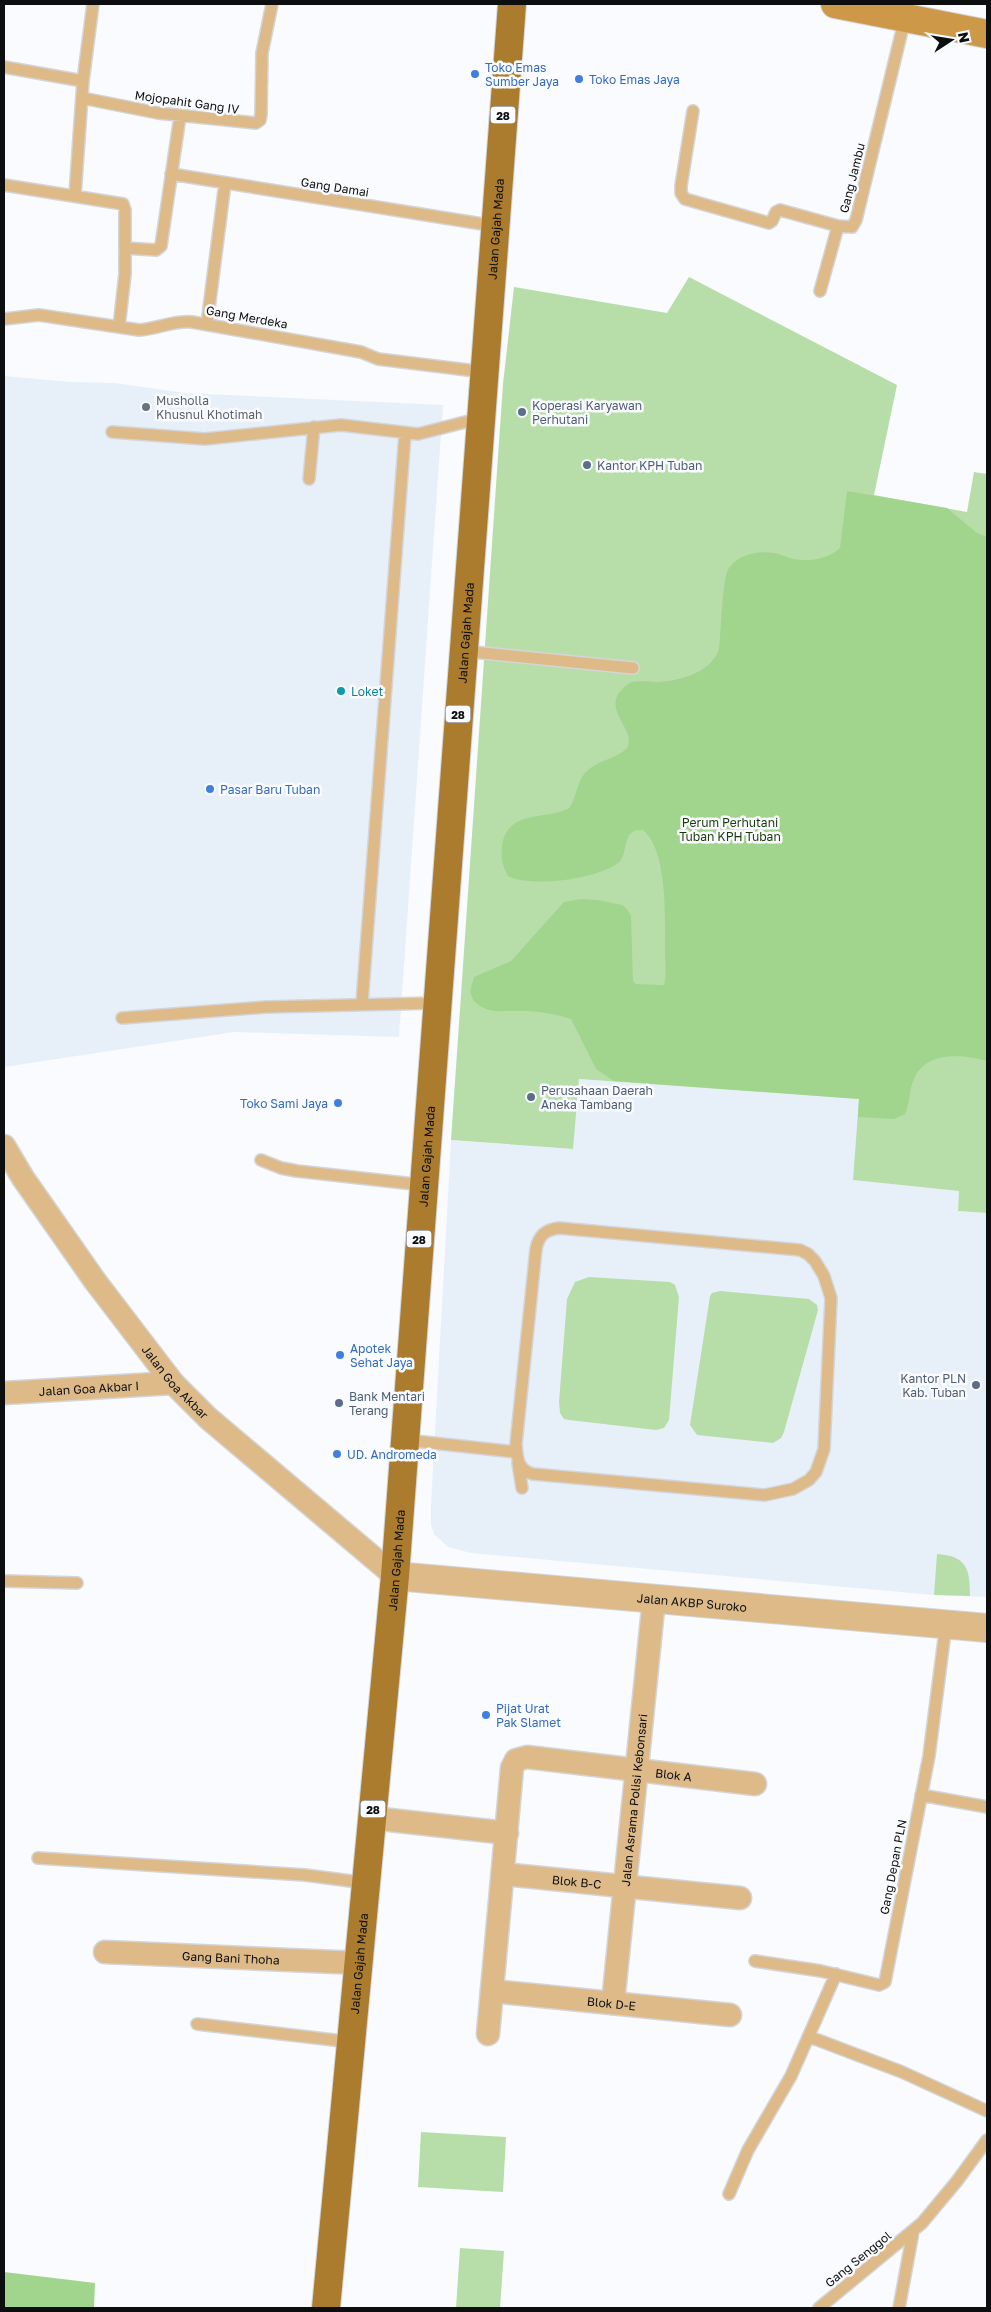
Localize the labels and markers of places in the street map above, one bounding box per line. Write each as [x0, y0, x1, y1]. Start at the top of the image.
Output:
place label: Toko Emas Sumber Jaya [485, 60, 559, 89]
marker: Toko Emas Sumber Jaya [469, 68, 481, 80]
place label: Toko Emas Jaya [589, 72, 680, 87]
marker: Toko Emas Jaya [573, 73, 585, 85]
place label: Musholla Khusnul Khotimah [156, 393, 262, 422]
place label: Koperasi Karyawan Perhutani [532, 398, 642, 427]
marker: Musholla Khusnul Khotimah [140, 401, 152, 413]
marker: Koperasi Karyawan Perhutani [516, 406, 528, 418]
place label: Kantor KPH Tuban [597, 458, 702, 473]
marker: Kantor KPH Tuban [581, 459, 593, 471]
place label: Loket [351, 684, 383, 699]
marker: Loket [335, 685, 347, 697]
place label: Pasar Baru Tuban [220, 782, 320, 797]
marker: Pasar Baru Tuban [204, 783, 216, 795]
place label: Perusahaan Daerah Aneka Tambang [541, 1083, 653, 1112]
marker: Perusahaan Daerah Aneka Tambang [525, 1091, 537, 1103]
place label: Toko Sami Jaya [240, 1096, 328, 1111]
marker: Toko Sami Jaya [332, 1097, 344, 1109]
place label: Apotek Sehat Jaya [350, 1341, 413, 1370]
marker: Apotek Sehat Jaya [334, 1349, 346, 1361]
place label: Kantor PLN Kab. Tuban [900, 1371, 966, 1400]
marker: Kantor PLN Kab. Tuban [970, 1379, 982, 1391]
place label: Bank Mentari Terang [349, 1389, 425, 1418]
marker: Bank Mentari Terang [333, 1397, 345, 1409]
place label: UD. Andromeda [347, 1447, 437, 1462]
marker: UD. Andromeda [331, 1448, 343, 1460]
place label: Pijat Urat Pak Slamet [496, 1701, 561, 1730]
marker: Pijat Urat Pak Slamet [480, 1709, 492, 1721]

